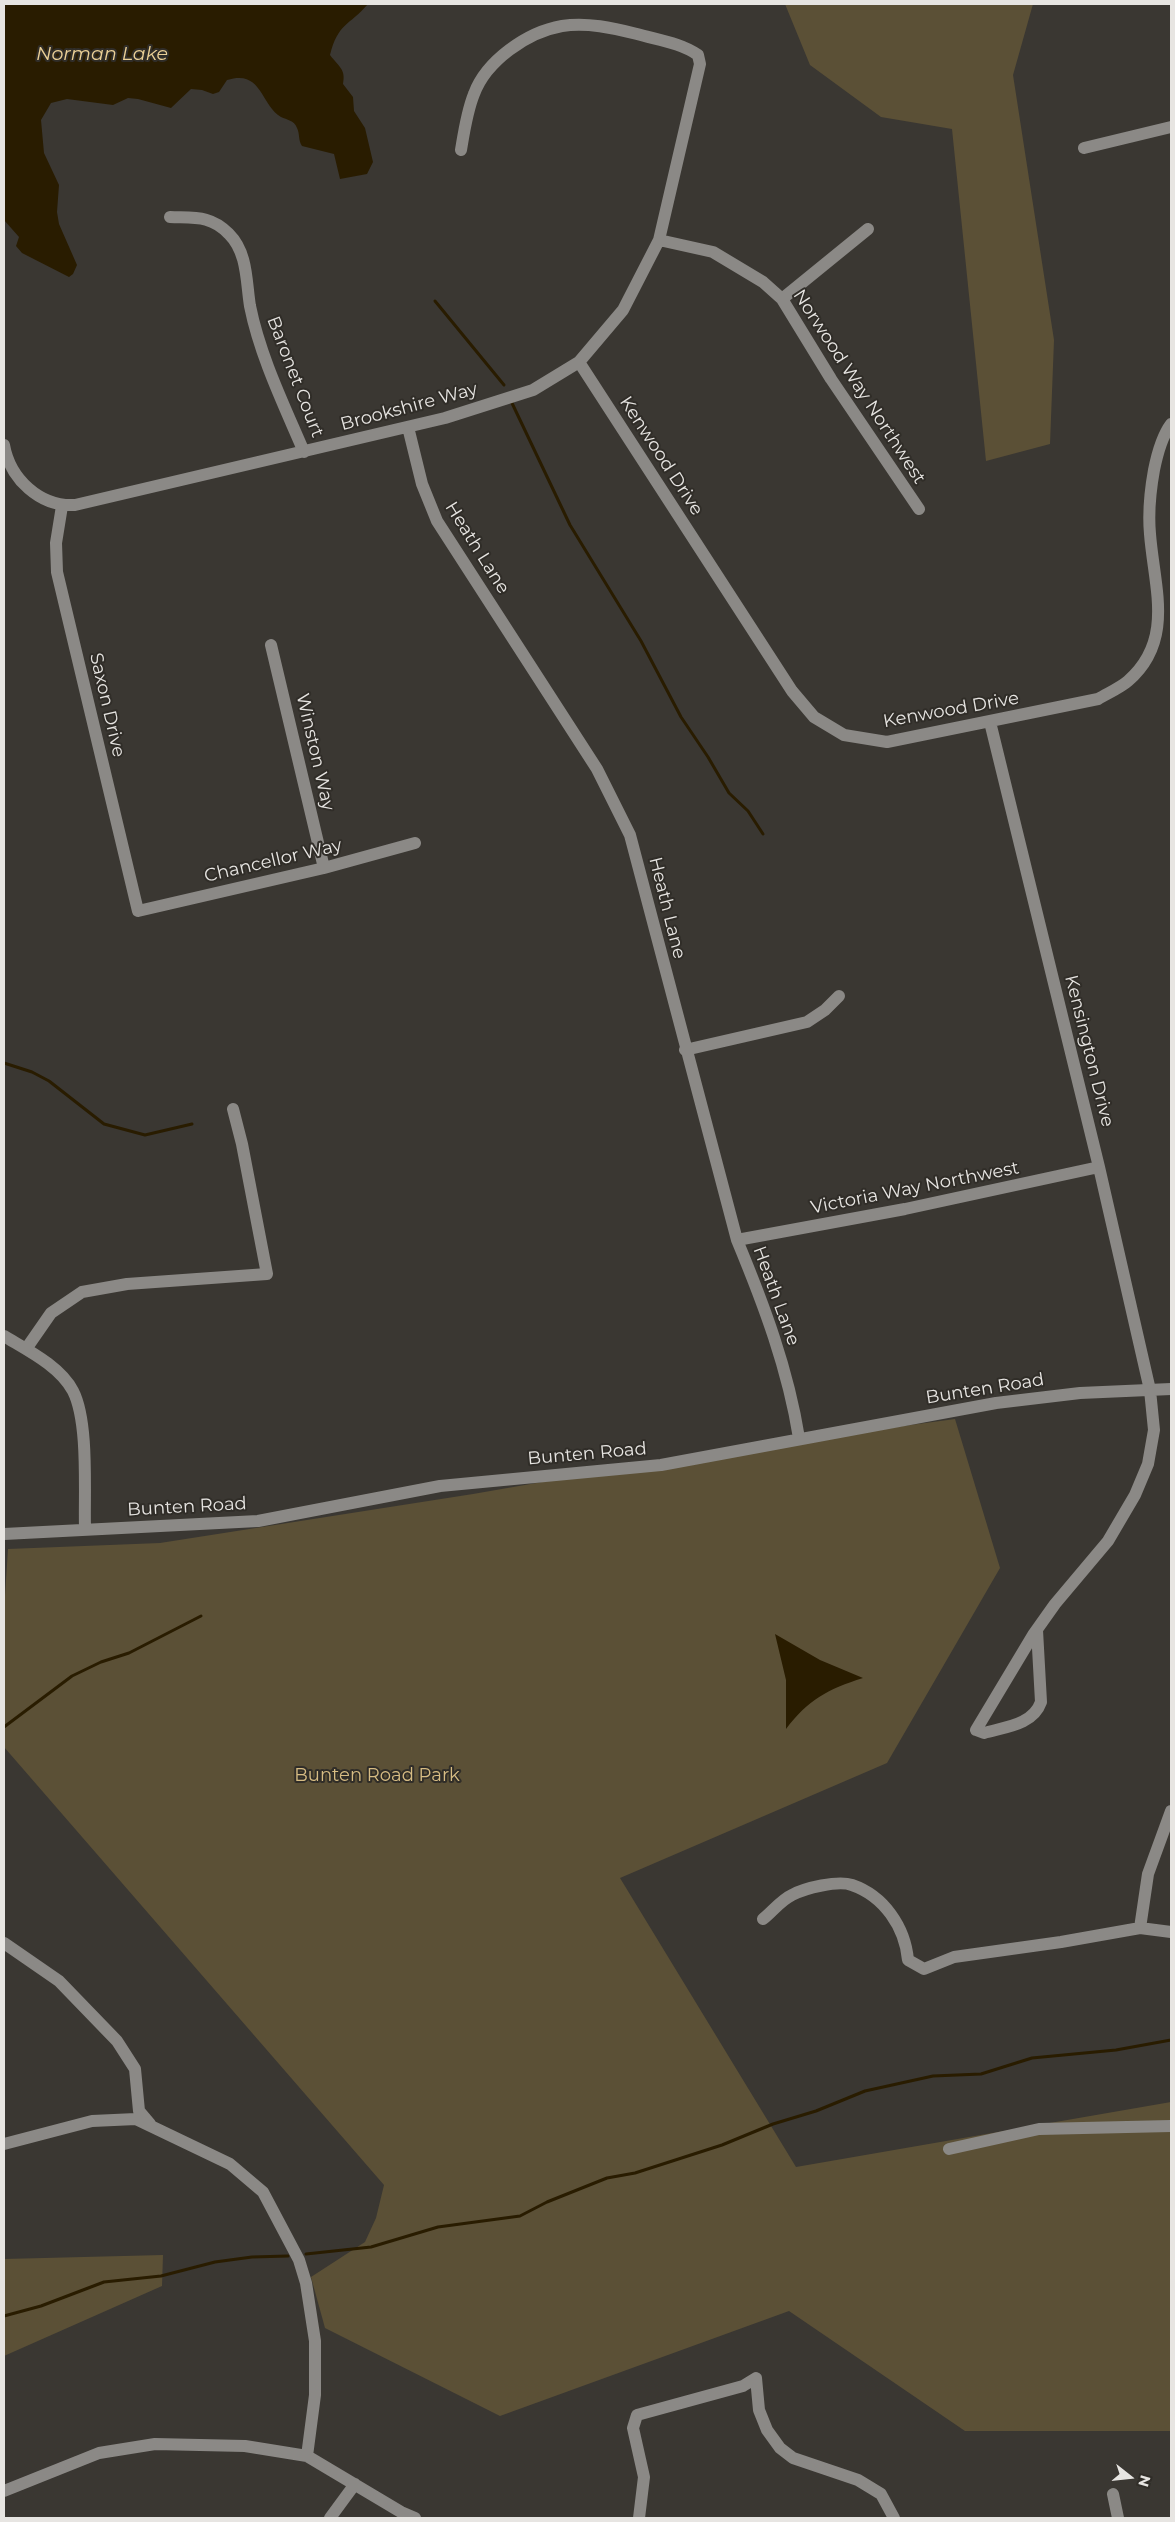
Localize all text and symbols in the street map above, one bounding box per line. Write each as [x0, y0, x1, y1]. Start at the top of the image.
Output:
water label: Norman Lake [36, 43, 168, 65]
street label: Norwood Way Northwest [788, 286, 930, 488]
street label: Baronet Court [262, 313, 328, 441]
street label: Brookshire Way [338, 378, 480, 436]
street label: Kenwood Drive [615, 392, 707, 520]
street label: Heath Lane [440, 498, 514, 598]
street label: Saxon Drive [85, 651, 129, 759]
street label: Kenwood Drive [881, 687, 1021, 733]
street label: Winston Way [291, 691, 339, 813]
street label: Chancellor Way [202, 835, 344, 887]
street label: Heath Lane [644, 855, 690, 961]
street label: Kensington Drive [1060, 973, 1118, 1129]
street label: Victoria Way Northwest [809, 1157, 1021, 1219]
street label: Heath Lane [748, 1243, 804, 1349]
street label: Bunten Road [924, 1369, 1046, 1409]
street label: Bunten Road [526, 1438, 648, 1470]
street label: Bunten Road [127, 1493, 247, 1521]
park label: Bunten Road Park [294, 1765, 460, 1787]
north arrow [1105, 2452, 1155, 2502]
text: N [1134, 2473, 1155, 2489]

